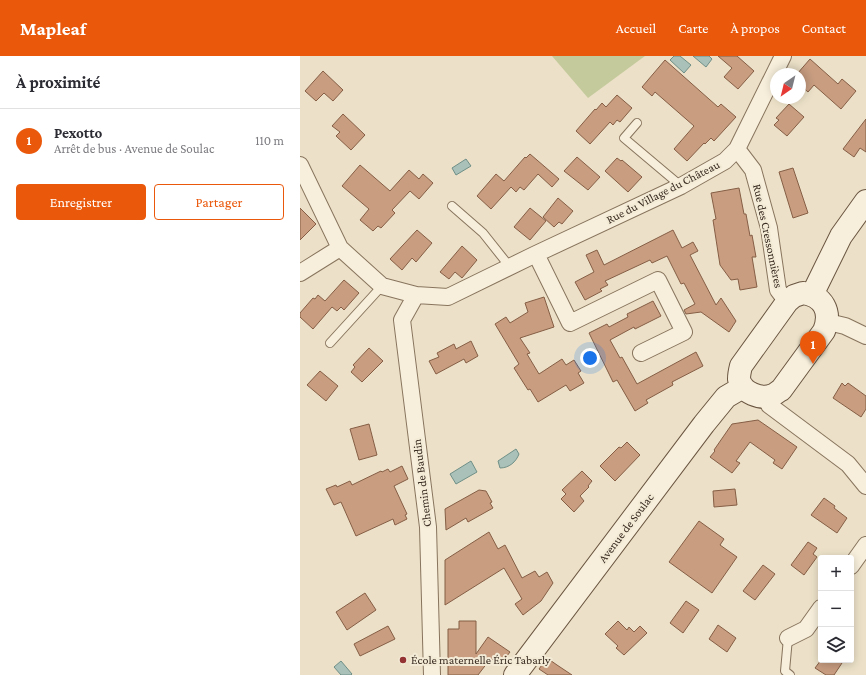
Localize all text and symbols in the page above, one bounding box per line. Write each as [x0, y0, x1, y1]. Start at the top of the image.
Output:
text: Mapleaf [20, 18, 86, 39]
text: Accueil [616, 20, 656, 36]
text: Carte [678, 20, 709, 36]
text: À propos [731, 20, 780, 36]
text: Contact [802, 20, 846, 36]
north arrow [770, 68, 806, 104]
text: À proximité [16, 73, 100, 92]
text: Pexotto [54, 125, 102, 141]
text: 1 [27, 133, 31, 148]
text: 110 m [255, 133, 284, 148]
text: Arrêt de bus · Avenue de Soulac [54, 141, 214, 156]
street label: Rue du Village du Château [604, 157, 723, 227]
street label: Rue des Cressonnières [750, 183, 786, 290]
button: Enregistrer [16, 184, 146, 220]
button: Partager [154, 184, 284, 220]
pin: 1 [800, 331, 826, 364]
your location [580, 348, 600, 368]
street label: Chemin de Baudin [410, 438, 434, 528]
street label: Avenue de Soulac [595, 491, 657, 565]
map controls [818, 555, 854, 663]
button: + [818, 555, 854, 591]
button: − [818, 591, 854, 627]
button: layers [818, 627, 854, 663]
place label: École maternelle Éric Tabarly [411, 653, 551, 667]
marker: École maternelle Éric Tabarly [398, 655, 408, 665]

